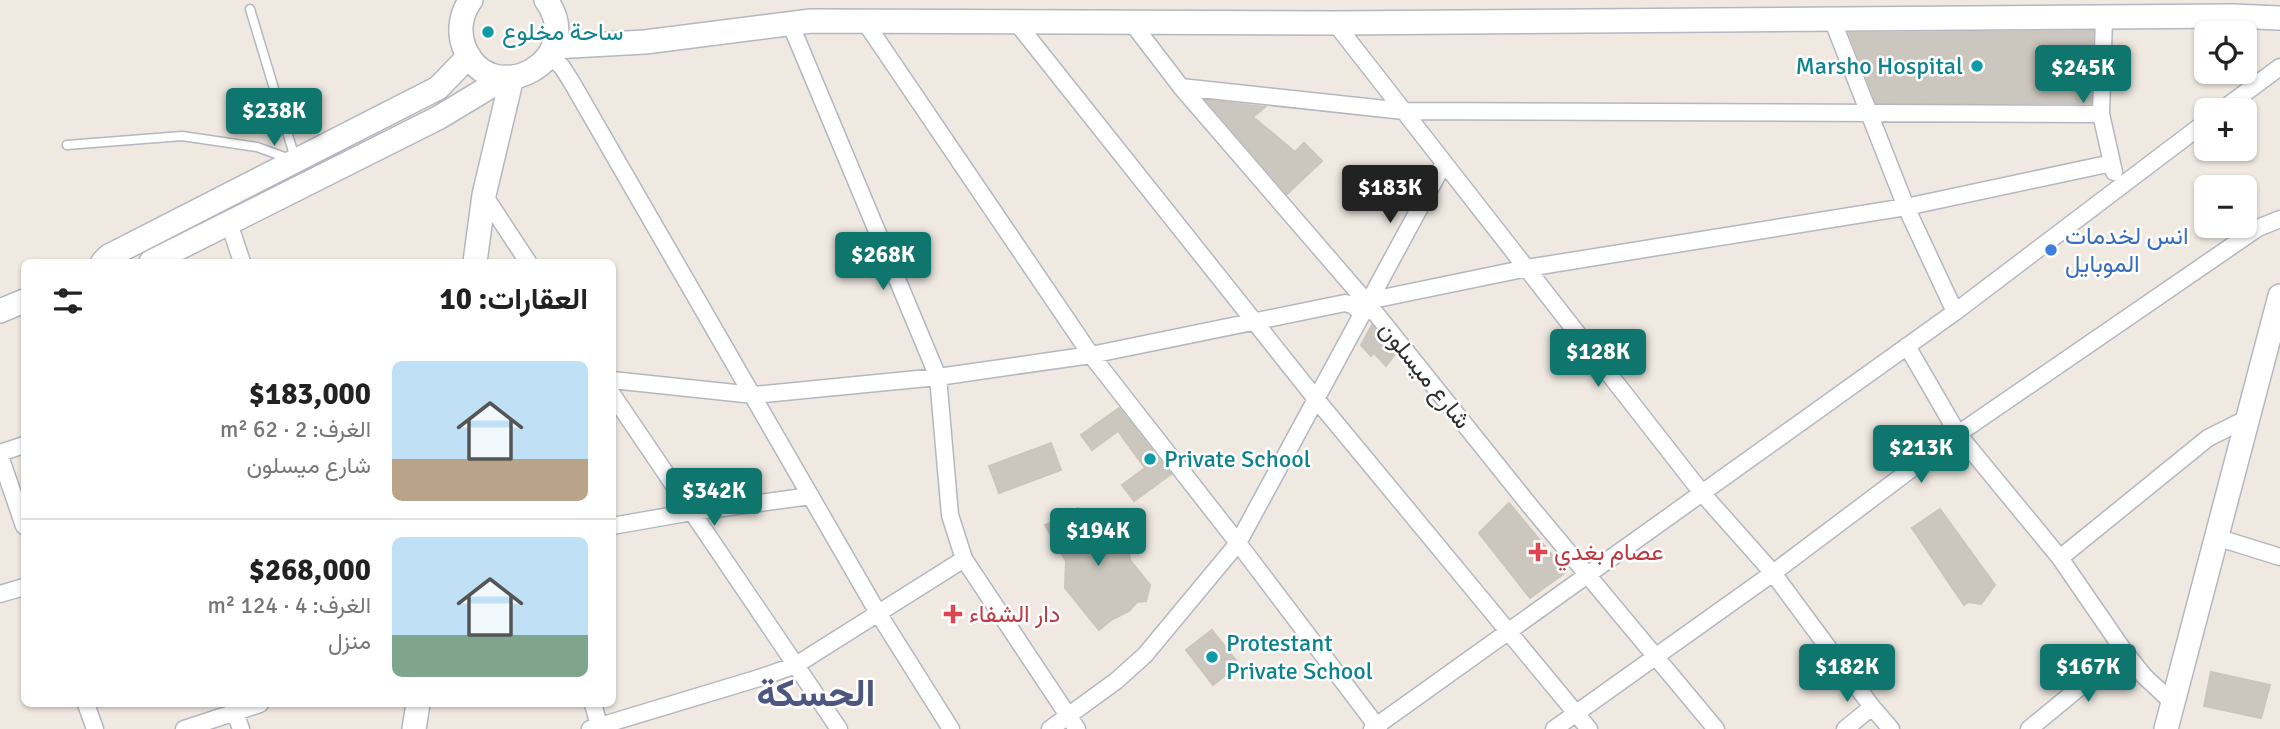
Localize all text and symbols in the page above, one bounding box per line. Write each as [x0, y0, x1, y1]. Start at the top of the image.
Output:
place label: ساحة مخلوع [502, 17, 623, 48]
map controls [2194, 21, 2257, 238]
button: locate [2194, 21, 2257, 84]
marker: ساحة مخلوع [480, 24, 496, 40]
pin: $245K [2034, 46, 2132, 105]
place label: Marsho Hospital [1795, 51, 1963, 81]
text: $245K [2051, 53, 2115, 82]
marker: Marsho Hospital [1969, 58, 1985, 74]
pin: $238K [225, 88, 323, 148]
text: $238K [242, 96, 306, 125]
button: + [2194, 98, 2257, 161]
pin: $183K [1341, 166, 1439, 225]
text: $183K [1358, 173, 1422, 202]
button: − [2194, 175, 2257, 238]
place label: انس لخدمات الموبايل [2065, 221, 2188, 279]
pin: $268K [834, 232, 932, 292]
text: $268K [851, 240, 915, 269]
marker: انس لخدمات الموبايل [2043, 242, 2059, 258]
text: العقارات: 10 [440, 281, 588, 318]
icon: filters [49, 282, 87, 320]
street label: شارع ميسلون [1372, 315, 1478, 436]
pin: $128K [1549, 330, 1647, 389]
text: $128K [1566, 337, 1630, 366]
text: $183,000 [249, 376, 371, 413]
icon: home [448, 389, 532, 473]
text: الغرف: 2 · 62 m² [220, 415, 371, 444]
pin: $213K [1872, 426, 1970, 485]
text: $213K [1889, 433, 1953, 462]
place label: Private School [1164, 444, 1311, 474]
text: شارع ميسلون [247, 451, 371, 480]
marker: Private School [1142, 451, 1158, 467]
pin: $342K [665, 468, 763, 528]
text: $342K [682, 476, 746, 505]
pin: $194K [1049, 508, 1147, 568]
text: $194K [1066, 516, 1130, 545]
place label: عصام بغدي [1554, 537, 1664, 571]
marker: عصام بغدي [1528, 542, 1548, 562]
text: $268,000 [249, 552, 371, 589]
icon: home [448, 565, 532, 649]
text: الغرف: 4 · 124 m² [208, 591, 371, 620]
place label: دار الشفاء [969, 599, 1060, 629]
marker: دار الشفاء [943, 604, 963, 624]
text: منزل [328, 627, 371, 656]
place label: Protestant Private School [1226, 628, 1373, 686]
pin: $182K [1798, 644, 1896, 704]
pin: $167K [2039, 644, 2137, 704]
marker: Protestant Private School [1204, 649, 1220, 665]
text: $182K [1815, 652, 1879, 681]
text: $167K [2056, 652, 2120, 681]
district label: الحسكة [757, 670, 875, 717]

